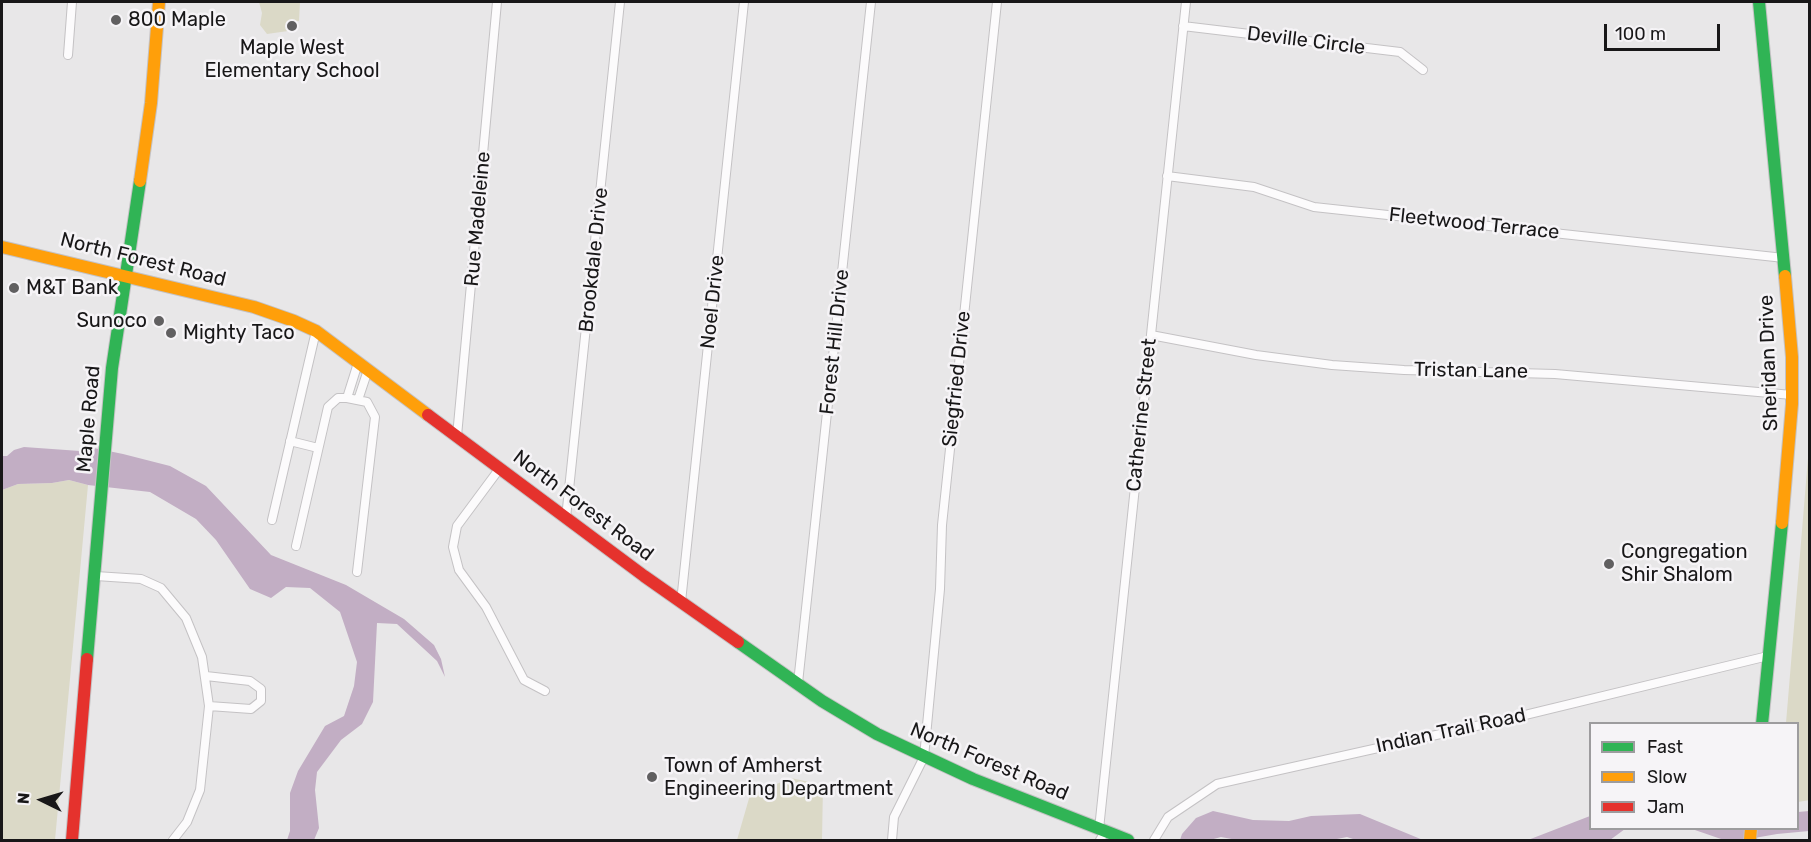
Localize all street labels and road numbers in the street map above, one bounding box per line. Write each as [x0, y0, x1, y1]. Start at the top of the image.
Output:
street label: Deville Circle [1245, 22, 1367, 60]
street label: Rue Madeleine [460, 150, 496, 288]
street label: Brookdale Drive [574, 186, 614, 334]
street label: Fleetwood Terrace [1388, 203, 1560, 245]
street label: North Forest Road [58, 228, 228, 292]
street label: Noel Drive [696, 254, 730, 350]
street label: Forest Hill Drive [815, 268, 855, 416]
street label: Sheridan Drive [1755, 294, 1783, 432]
street label: Siegfried Drive [938, 310, 976, 448]
street label: Catherine Street [1122, 337, 1162, 493]
street label: Tristan Lane [1414, 358, 1528, 384]
street label: Maple Road [72, 365, 106, 473]
street label: North Forest Road [508, 445, 658, 567]
street label: Indian Trail Road [1374, 703, 1528, 759]
street label: North Forest Road [906, 718, 1072, 806]

